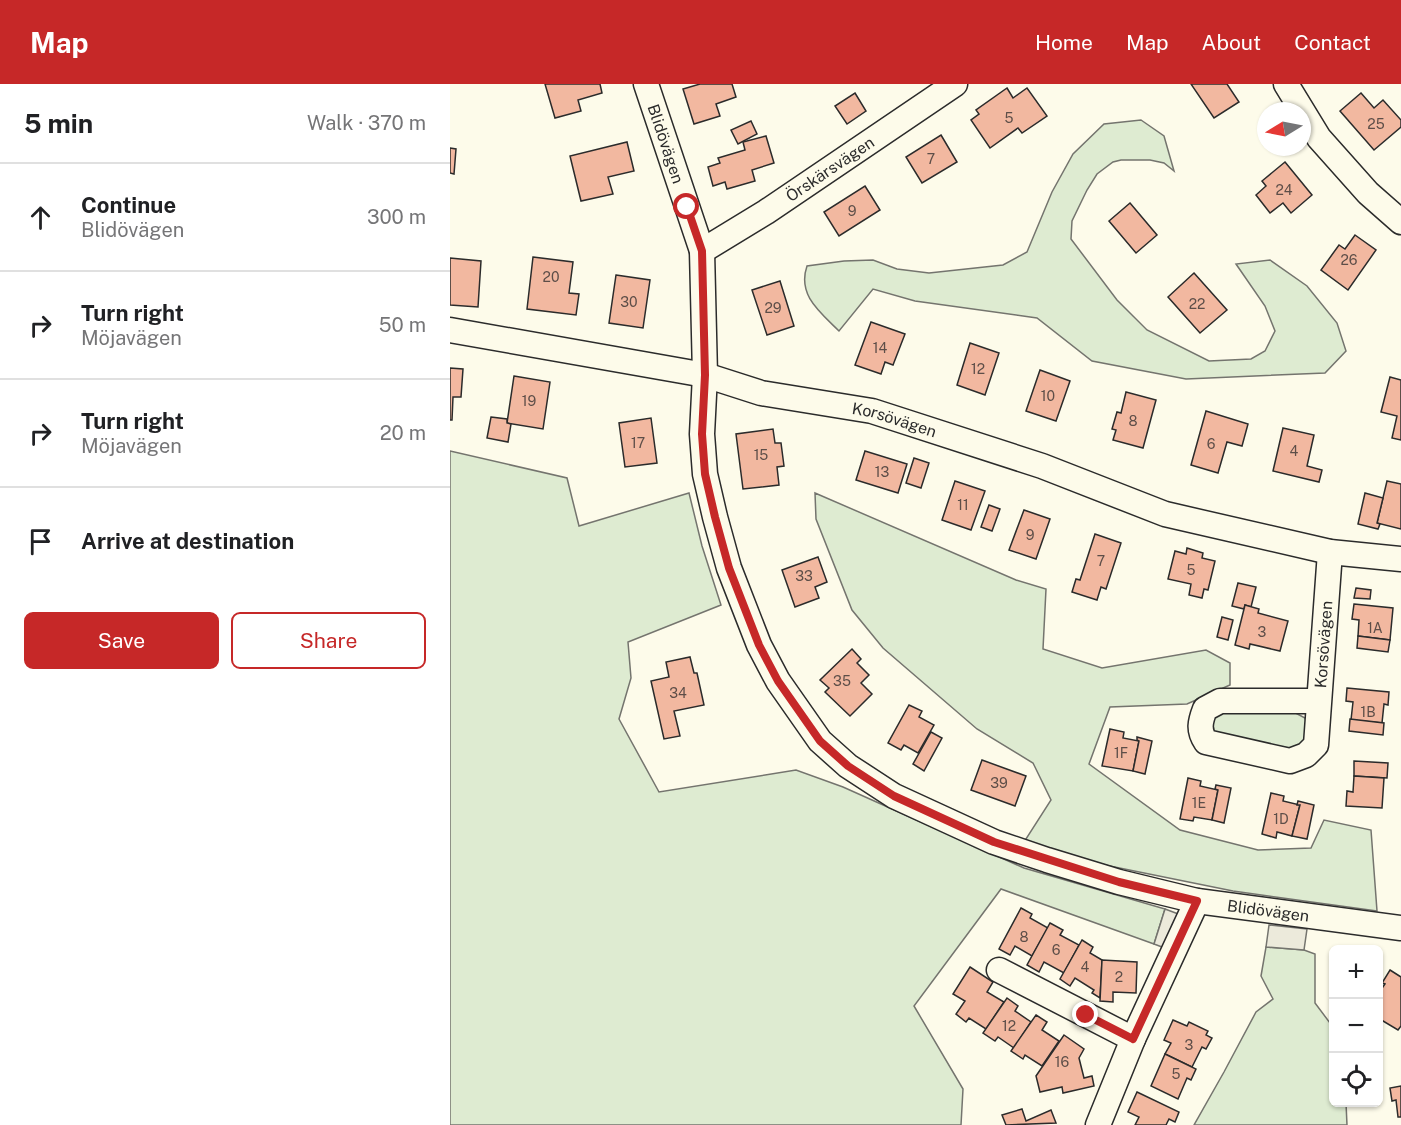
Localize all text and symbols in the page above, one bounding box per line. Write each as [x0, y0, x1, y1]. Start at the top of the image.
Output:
text: Map [30, 26, 89, 59]
text: Home [1035, 30, 1093, 55]
text: Map [1126, 30, 1169, 55]
text: About [1202, 30, 1261, 55]
text: Contact [1294, 30, 1371, 55]
street label: Blidövägen [644, 102, 688, 186]
north arrow [1257, 102, 1311, 156]
text: 5 min [24, 108, 93, 139]
house number: 5 [1005, 110, 1014, 126]
text: Walk · 370 m [307, 111, 426, 135]
house number: 25 [1367, 116, 1385, 132]
street label: Örskärsvägen [781, 132, 878, 205]
house number: 7 [927, 151, 935, 167]
house number: 24 [1275, 182, 1293, 198]
text: Continue [81, 192, 176, 218]
route start [673, 193, 699, 219]
icon: ahead [24, 201, 57, 234]
house number: 9 [848, 203, 857, 219]
text: 300 m [367, 205, 426, 229]
text: Blidövägen [81, 218, 184, 242]
house number: 26 [1340, 252, 1358, 268]
house number: 20 [543, 269, 559, 285]
house number: 30 [620, 294, 638, 310]
house number: 22 [1189, 296, 1205, 312]
text: Turn right [81, 300, 184, 326]
house number: 29 [764, 300, 782, 316]
icon: right [24, 309, 57, 342]
text: 50 m [379, 313, 426, 337]
text: Möjavägen [81, 326, 182, 350]
house number: 14 [873, 340, 887, 356]
house number: 12 [971, 361, 985, 377]
house number: 10 [1041, 388, 1055, 404]
house number: 19 [522, 393, 536, 409]
street label: Korsövägen [851, 398, 939, 441]
text: Turn right [81, 408, 184, 434]
house number: 8 [1128, 413, 1138, 429]
icon: right [24, 417, 57, 450]
text: 20 m [380, 421, 426, 445]
text: Möjavägen [81, 434, 182, 458]
house number: 17 [631, 435, 645, 451]
house number: 6 [1207, 436, 1216, 452]
house number: 4 [1290, 443, 1299, 459]
house number: 15 [754, 447, 768, 463]
house number: 13 [875, 464, 889, 480]
house number: 11 [957, 497, 969, 513]
icon: arrive [24, 525, 57, 558]
house number: 9 [1026, 527, 1035, 543]
text: Arrive at destination [81, 528, 294, 554]
house number: 7 [1097, 553, 1105, 569]
house number: 5 [1187, 562, 1196, 578]
house number: 33 [795, 568, 813, 584]
street label: Korsövägen [1311, 600, 1336, 689]
button: Save [24, 612, 219, 669]
button: Share [231, 612, 426, 669]
house number: 1A [1367, 620, 1383, 636]
house number: 3 [1258, 624, 1267, 640]
house number: 35 [833, 673, 851, 689]
house number: 34 [669, 685, 687, 701]
house number: 1B [1360, 704, 1376, 720]
house number: 1F [1114, 745, 1128, 761]
house number: 39 [990, 775, 1008, 791]
house number: 1E [1192, 795, 1206, 811]
house number: 1D [1273, 811, 1289, 827]
street label: Blidövägen [1226, 896, 1311, 925]
house number: 8 [1019, 929, 1029, 945]
house number: 6 [1052, 942, 1061, 958]
map controls [1329, 945, 1383, 1107]
button: + [1329, 945, 1383, 999]
house number: 4 [1081, 959, 1090, 975]
house number: 2 [1115, 969, 1123, 985]
button: − [1329, 999, 1383, 1053]
route end [1072, 1001, 1098, 1027]
house number: 12 [1002, 1018, 1016, 1034]
house number: 3 [1185, 1037, 1194, 1053]
button: locate [1329, 1053, 1383, 1107]
house number: 16 [1055, 1054, 1069, 1070]
house number: 5 [1172, 1066, 1181, 1082]

